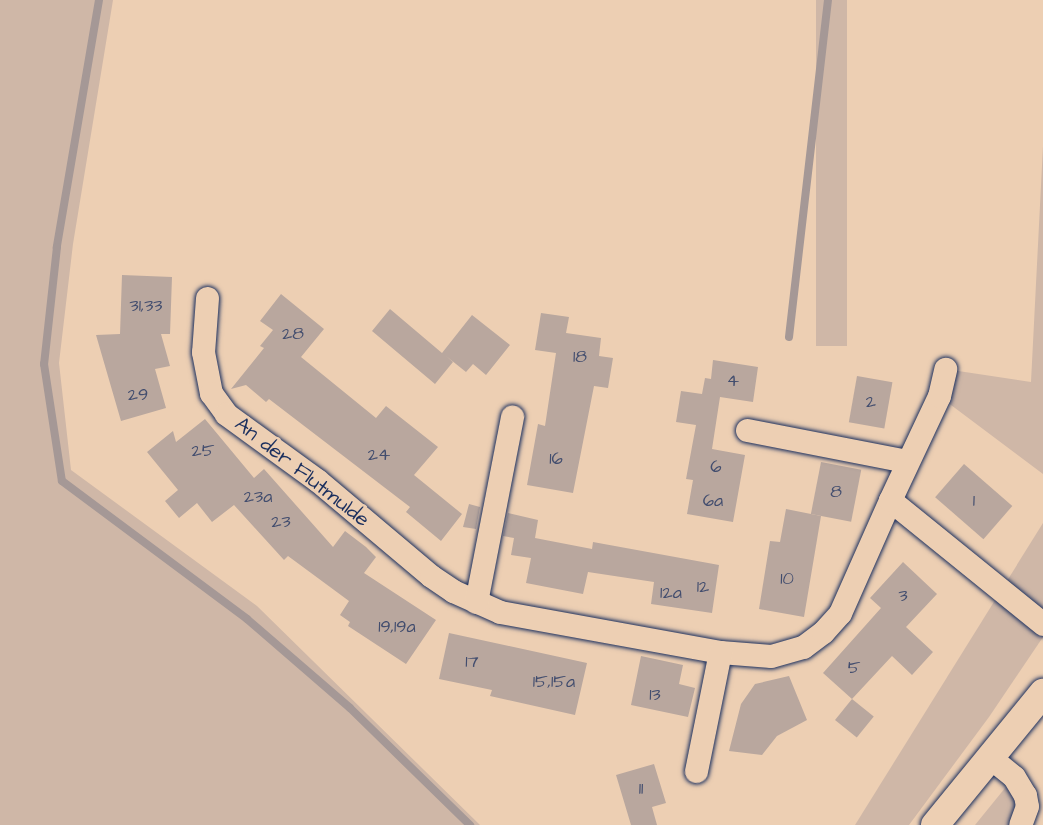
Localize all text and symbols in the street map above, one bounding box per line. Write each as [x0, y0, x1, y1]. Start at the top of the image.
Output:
house number: 31,33 [130, 295, 162, 317]
house number: 28 [282, 323, 304, 345]
house number: 18 [573, 346, 587, 368]
house number: 4 [727, 370, 739, 392]
house number: 29 [128, 384, 148, 406]
house number: 2 [866, 391, 876, 413]
street label: An der Flutmulde [230, 412, 374, 532]
house number: 25 [191, 440, 215, 462]
house number: 24 [368, 444, 390, 466]
house number: 16 [549, 448, 563, 470]
house number: 6 [710, 456, 722, 478]
house number: 8 [830, 481, 842, 503]
house number: 23a [244, 486, 272, 508]
house number: 6a [703, 490, 723, 512]
house number: 1 [973, 490, 975, 512]
house number: 23 [271, 511, 291, 533]
house number: 10 [780, 568, 794, 590]
house number: 12 [697, 576, 709, 598]
house number: 12a [660, 582, 682, 604]
house number: 3 [898, 585, 908, 607]
house number: 19,19a [378, 616, 416, 638]
house number: 17 [465, 651, 479, 673]
house number: 5 [848, 657, 860, 679]
house number: 15,15a [533, 671, 575, 693]
house number: 13 [649, 684, 661, 706]
house number: 11 [639, 778, 643, 800]

